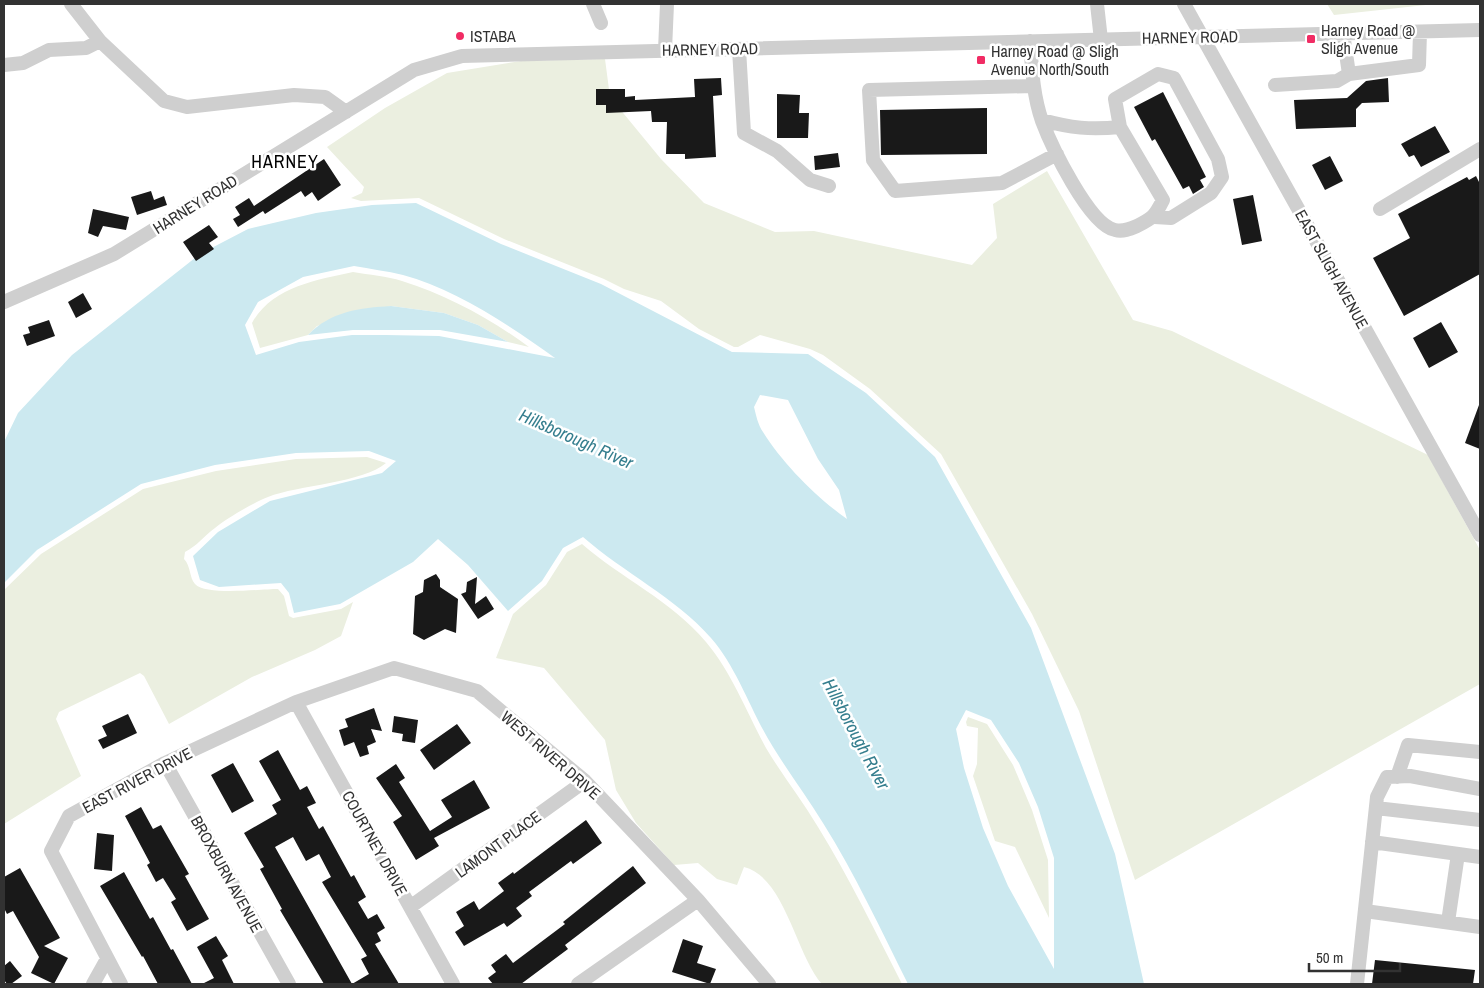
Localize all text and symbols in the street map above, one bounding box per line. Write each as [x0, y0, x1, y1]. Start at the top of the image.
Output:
place label: Harney Road @ Sligh Avenue [1321, 19, 1415, 59]
place label: ISTABA [470, 25, 516, 47]
street label: HARNEY ROAD [1142, 25, 1238, 49]
marker: ISTABA [454, 30, 466, 42]
marker: Harney Road @ Sligh Avenue [1305, 33, 1317, 45]
street label: HARNEY ROAD [662, 37, 758, 61]
place label: Harney Road @ Sligh Avenue North/South [990, 40, 1119, 80]
marker: Harney Road @ Sligh Avenue North/South [975, 54, 987, 66]
district label: HARNEY [251, 149, 319, 174]
street label: HARNEY ROAD [148, 169, 242, 239]
street label: EAST SLIGH AVENUE [1290, 206, 1374, 332]
water label: Hillsborough River [515, 402, 638, 475]
water label: Hillsborough River [817, 674, 897, 795]
street label: WEST RIVER DRIVE [497, 706, 605, 804]
street label: EAST RIVER DRIVE [78, 742, 196, 818]
street label: COURTNEY DRIVE [337, 787, 413, 899]
street label: LAMONT PLACE [451, 805, 545, 883]
street label: BROXBURN AVENUE [186, 812, 268, 936]
scale bar [1309, 940, 1400, 972]
text: 50 m [1316, 947, 1343, 968]

